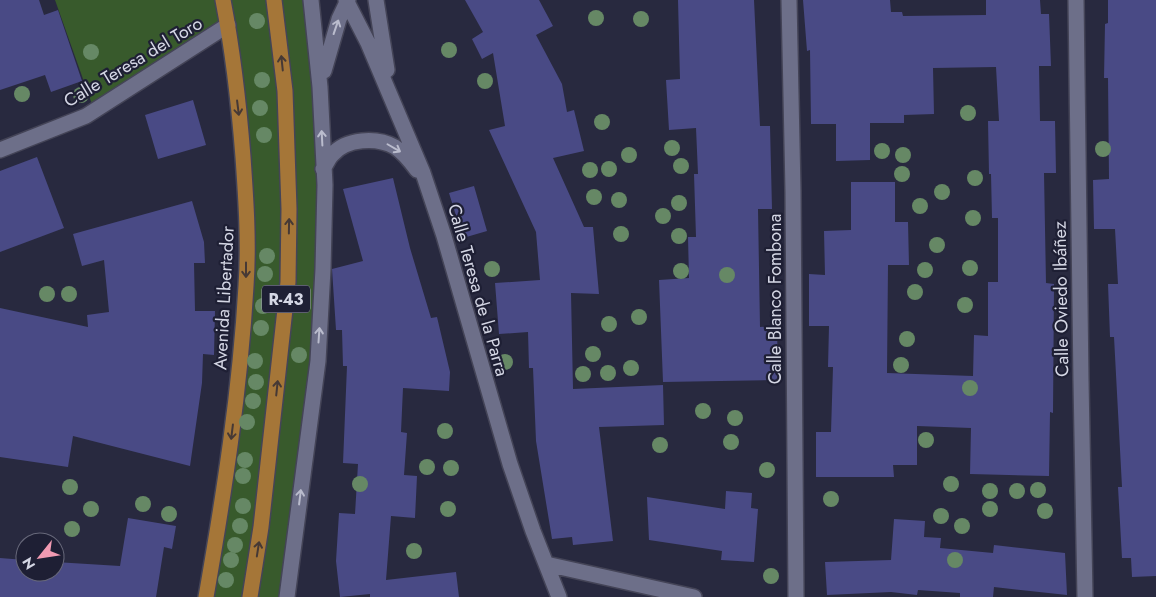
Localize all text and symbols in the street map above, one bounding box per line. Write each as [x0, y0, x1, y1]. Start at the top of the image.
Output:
street label: Calle Teresa del Toro [59, 10, 207, 114]
one-way arrow [332, 20, 341, 36]
one-way arrow [278, 56, 287, 72]
one-way arrow [234, 100, 244, 116]
one-way arrow [317, 130, 326, 146]
one-way arrow [386, 144, 400, 154]
street label: Calle Teresa de la Parra [441, 201, 515, 379]
street label: Calle Blanco Fombona [762, 214, 788, 384]
one-way arrow [284, 218, 293, 234]
street label: Calle Oviedo Ibáñez [1047, 220, 1075, 377]
street label: Avenida Libertador [207, 225, 241, 371]
one-way arrow [242, 262, 251, 278]
road number: R-43 [262, 286, 310, 312]
one-way arrow [315, 328, 324, 344]
one-way arrow [272, 380, 282, 396]
one-way arrow [227, 424, 237, 440]
one-way arrow [295, 489, 305, 505]
north arrow [15, 532, 65, 582]
one-way arrow [253, 541, 263, 557]
text: N [17, 554, 40, 573]

